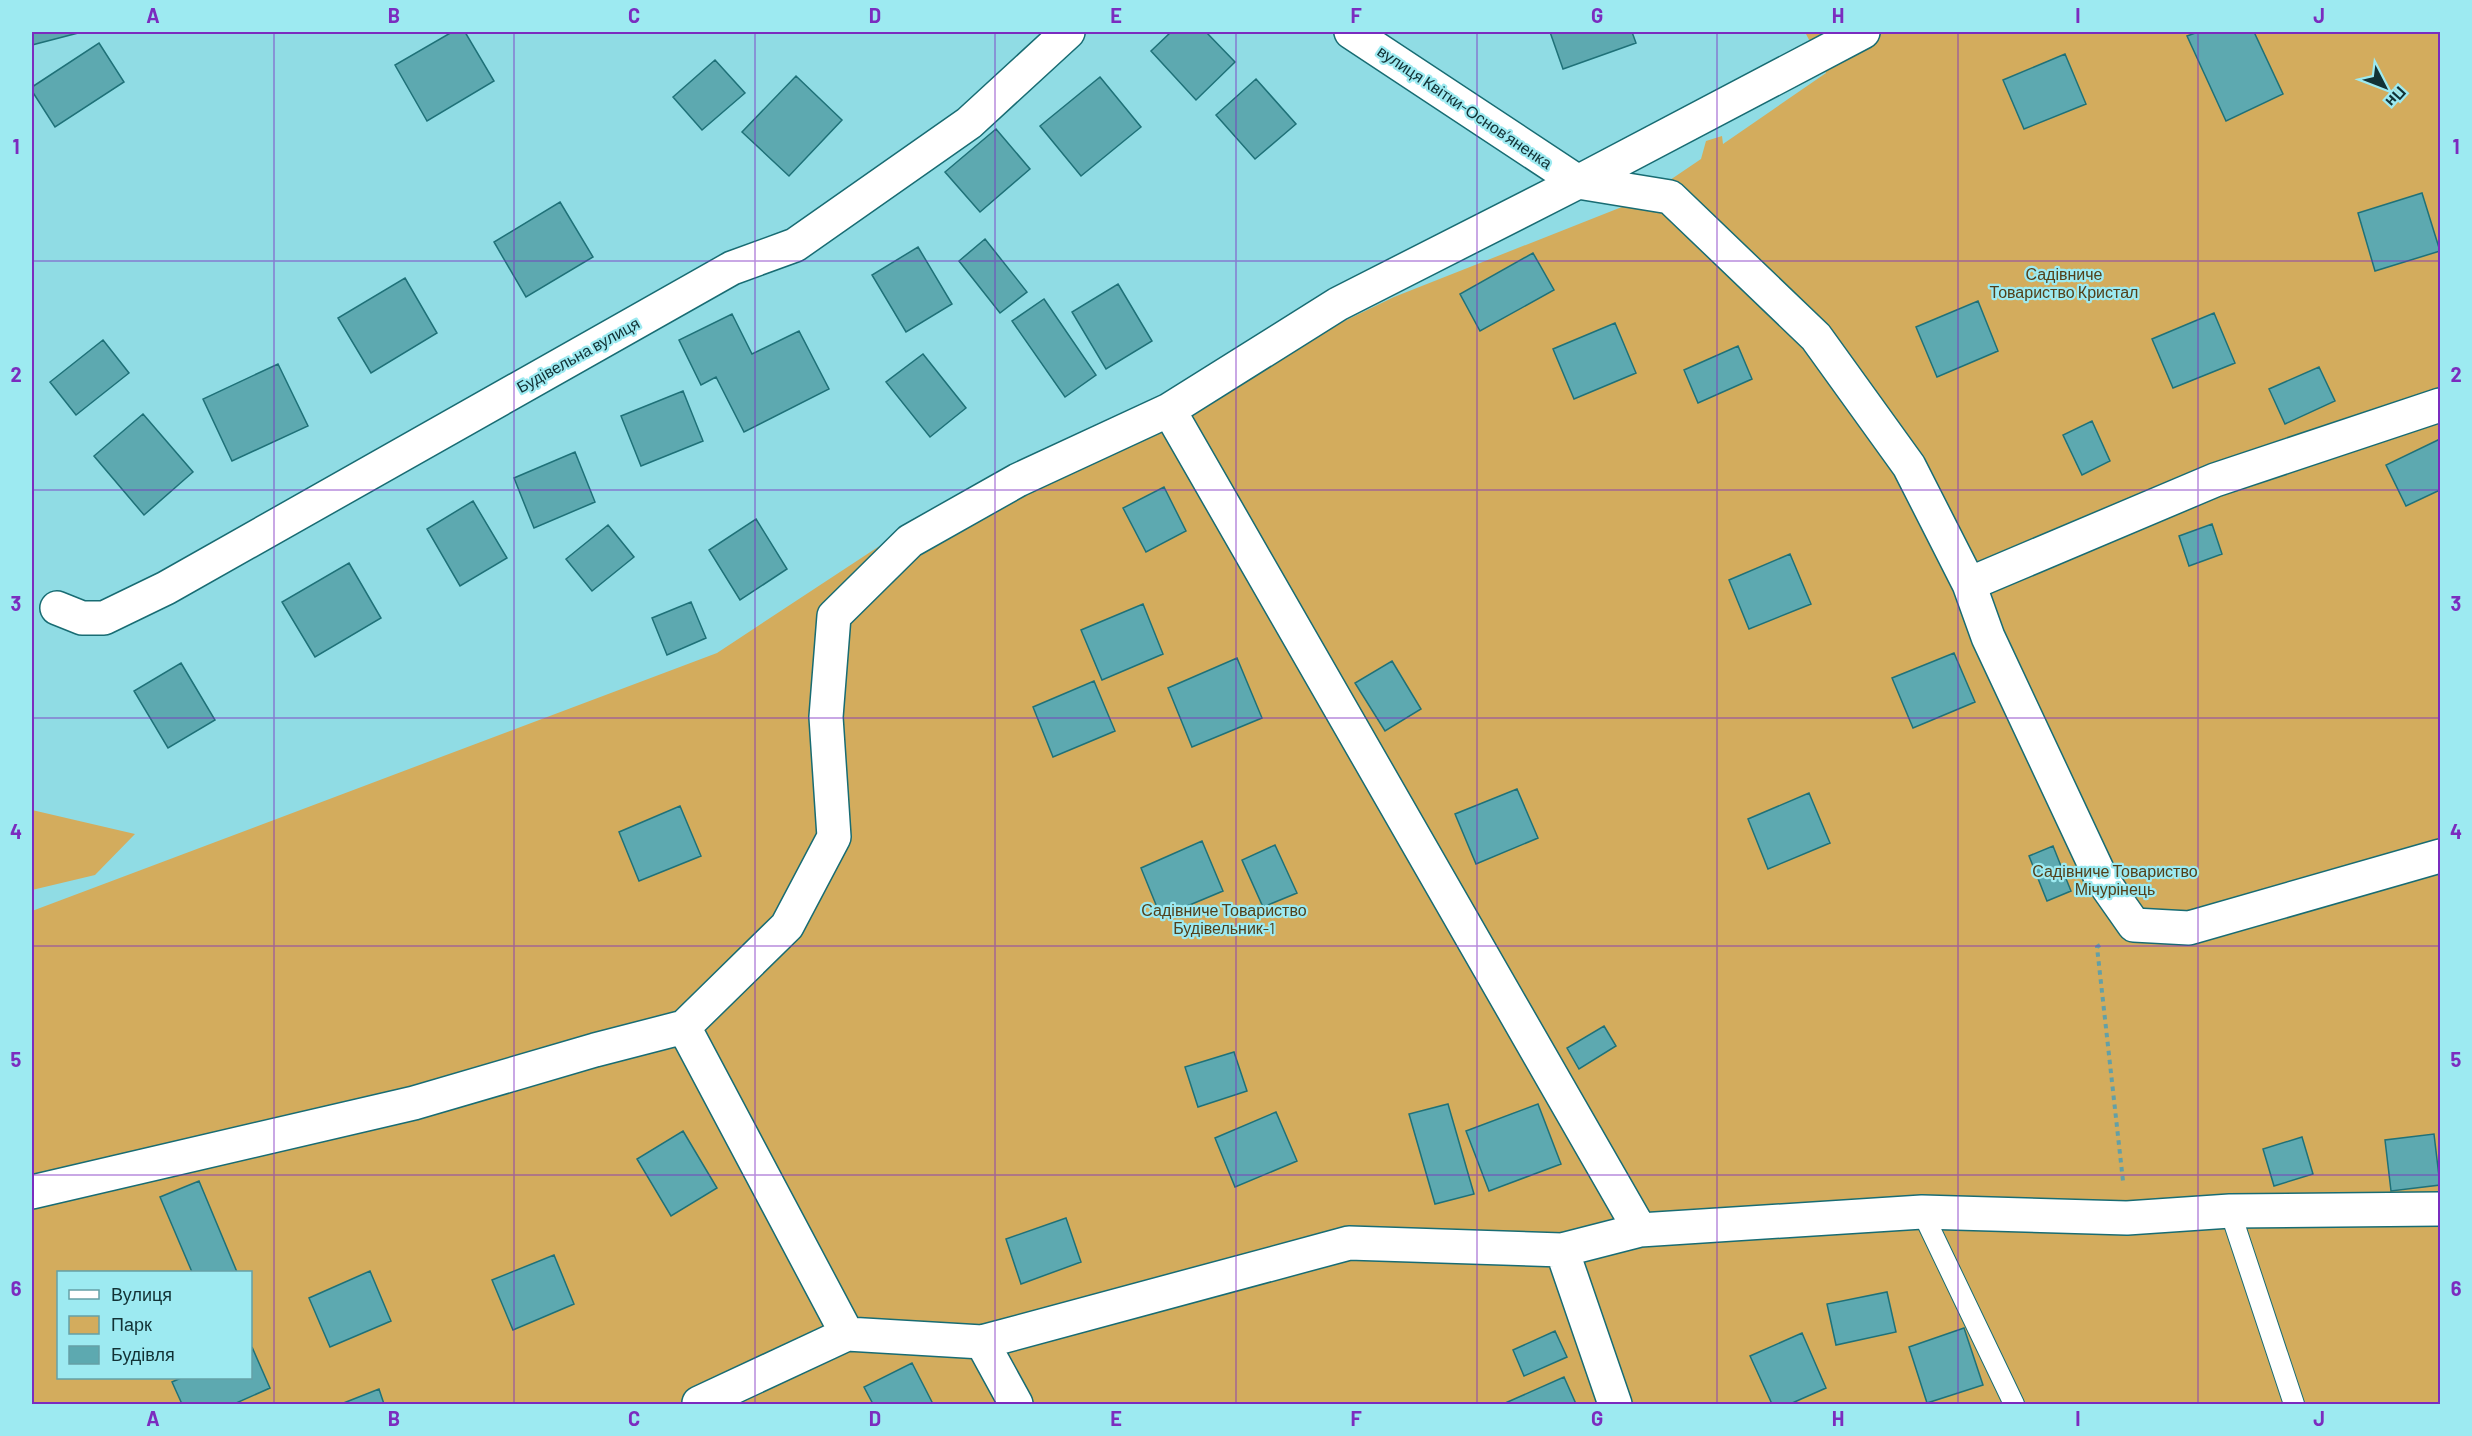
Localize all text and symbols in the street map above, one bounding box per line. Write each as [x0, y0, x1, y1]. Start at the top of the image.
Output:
text: A [146, 3, 160, 27]
text: B [388, 3, 400, 27]
text: C [628, 3, 640, 27]
text: D [869, 3, 881, 27]
text: E [1110, 3, 1122, 27]
text: F [1350, 3, 1362, 27]
text: G [1591, 3, 1603, 27]
text: H [1832, 3, 1844, 27]
text: I [2075, 3, 2081, 27]
text: J [2313, 3, 2325, 27]
street label: вулиця Квітки-Основʼяненка [1374, 41, 1556, 172]
north arrow [2355, 57, 2415, 117]
text: Пн [2382, 83, 2411, 112]
text: 1 [12, 134, 20, 158]
text: 1 [2452, 134, 2460, 158]
park label: Садівниче Товариство Кристал [1990, 264, 2138, 301]
street label: Будівельна вулиця [513, 313, 643, 396]
text: 2 [10, 362, 22, 386]
text: 2 [2450, 362, 2462, 386]
text: 3 [11, 591, 21, 615]
text: 3 [2451, 591, 2461, 615]
text: 4 [10, 819, 22, 843]
text: 4 [2450, 819, 2462, 843]
park label: Садівниче Товариство Мічурінець [2032, 861, 2198, 898]
park label: Садівниче Товариство Будівельник-1 [1141, 900, 1307, 937]
text: 5 [11, 1047, 22, 1071]
text: 5 [2451, 1047, 2462, 1071]
legend [57, 1271, 252, 1379]
text: 6 [11, 1276, 22, 1300]
text: 6 [2451, 1276, 2462, 1300]
text: Вулиця [111, 1283, 172, 1305]
text: Парк [111, 1313, 152, 1335]
text: Будівля [111, 1343, 175, 1365]
text: A [146, 1406, 160, 1430]
text: B [388, 1406, 400, 1430]
text: C [628, 1406, 640, 1430]
text: D [869, 1406, 881, 1430]
text: E [1110, 1406, 1122, 1430]
text: F [1350, 1406, 1362, 1430]
text: G [1591, 1406, 1603, 1430]
text: H [1832, 1406, 1844, 1430]
text: I [2075, 1406, 2081, 1430]
text: J [2313, 1406, 2325, 1430]

